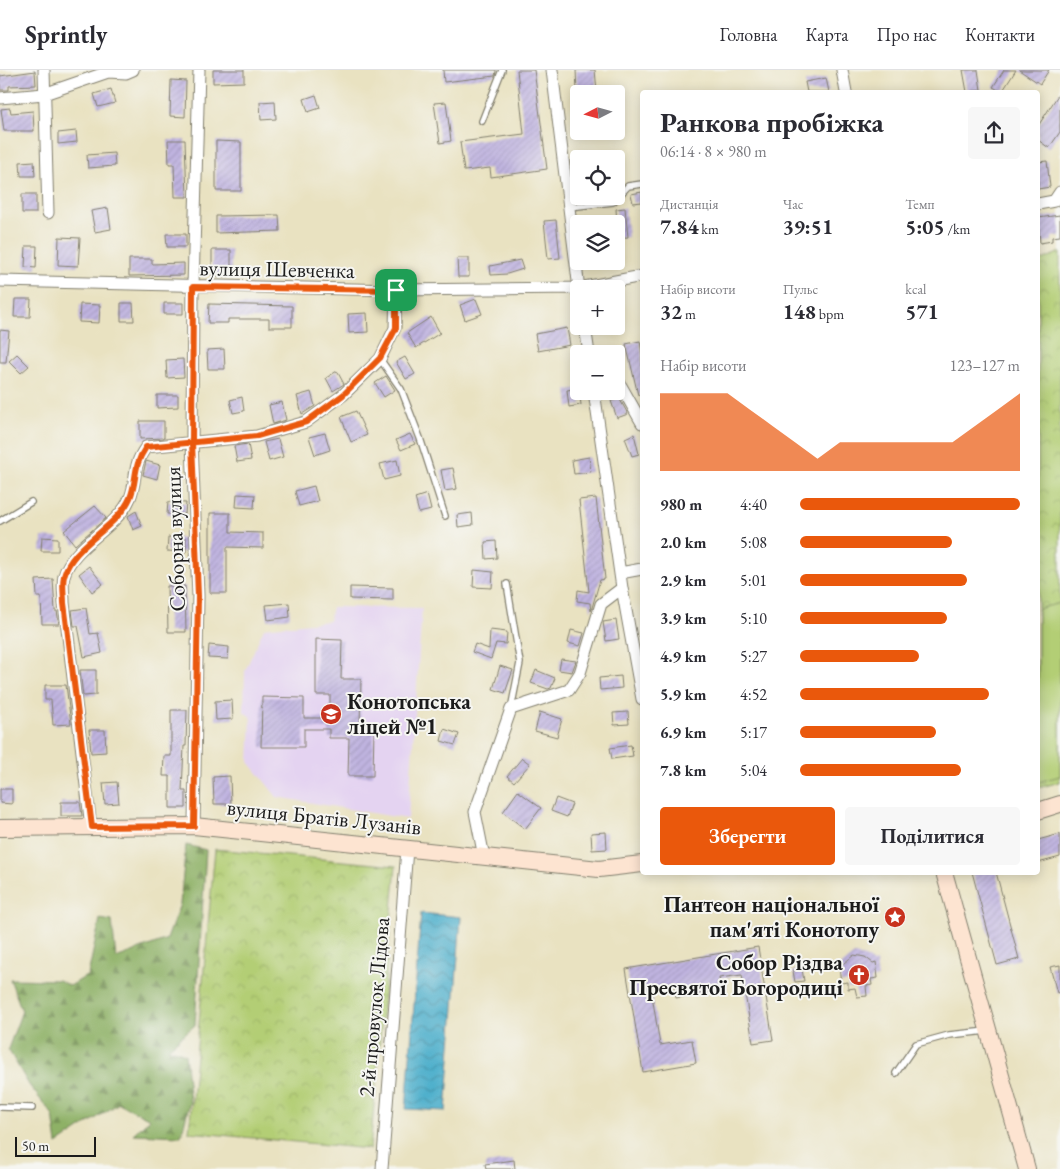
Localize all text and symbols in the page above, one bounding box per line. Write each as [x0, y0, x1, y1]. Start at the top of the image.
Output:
text: Sprintly [25, 19, 107, 50]
text: Головна [720, 23, 777, 46]
text: Карта [805, 23, 848, 46]
text: Про нас [876, 23, 937, 46]
text: Контакти [965, 23, 1035, 46]
north arrow [570, 85, 625, 140]
map controls [570, 85, 625, 400]
text: Ранкова пробіжка [660, 104, 884, 140]
button: share [968, 107, 1020, 159]
text: 06:14 · 8 × 980 m [660, 141, 767, 162]
button: locate [570, 150, 625, 205]
text: Дистанція [660, 195, 718, 213]
text: Час [783, 195, 803, 213]
text: Темп [905, 195, 935, 213]
text: 7.84 [660, 213, 699, 240]
text: 39:51 [783, 213, 833, 240]
text: 5:05 [905, 213, 945, 240]
button: layers [570, 215, 625, 270]
text: km [699, 220, 719, 238]
text: /km [945, 220, 970, 238]
street label: вулиця Шевченка [199, 253, 355, 285]
pin [375, 269, 417, 311]
icon: arrive [382, 276, 410, 304]
button: + [570, 280, 625, 335]
text: Набір висоти [660, 280, 736, 298]
text: Пульс [783, 280, 818, 298]
text: kcal [905, 280, 926, 298]
text: 32 [660, 298, 682, 325]
text: 148 [783, 298, 816, 325]
text: 571 [905, 298, 939, 325]
text: m [682, 305, 696, 323]
text: bpm [816, 305, 844, 323]
button: − [570, 345, 625, 400]
text: Набір висоти [660, 355, 746, 376]
text: 123–127 m [949, 355, 1020, 376]
street label: Соборна вулиця [158, 466, 192, 612]
text: 980 m [660, 494, 702, 515]
text: 4:40 [740, 494, 767, 515]
text: 2.0 km [660, 532, 706, 553]
text: 5:08 [740, 532, 767, 553]
text: 2.9 km [660, 570, 706, 591]
text: 5:01 [740, 570, 767, 591]
text: 3.9 km [660, 608, 706, 629]
text: 5:10 [740, 608, 767, 629]
text: 4.9 km [660, 646, 706, 667]
text: 5:27 [740, 646, 767, 667]
text: 5.9 km [660, 684, 706, 705]
text: 4:52 [740, 684, 767, 705]
place label: Конотопська ліцей №1 [347, 687, 471, 741]
school or university icon: Конотопська ліцей №1 [319, 702, 343, 726]
text: 6.9 km [660, 722, 706, 743]
text: 5:17 [740, 722, 767, 743]
text: 7.8 km [660, 760, 706, 781]
text: 5:04 [740, 760, 767, 781]
street label: вулиця Братів Лузанів [226, 792, 422, 842]
button: Зберегти [660, 807, 835, 865]
button: Поділитися [845, 807, 1020, 865]
place label: Пантеон національної пам'яті Конотопу [664, 890, 880, 944]
place icon: Пантеон національної пам'яті Конотопу [883, 905, 907, 929]
street label: 2-й провулок Лідова [352, 916, 396, 1098]
place label: Собор Різдва Пресвятої Богородиці [629, 948, 844, 1002]
church icon: Собор Різдва Пресвятої Богородиці [847, 963, 871, 987]
scale bar [15, 1134, 96, 1157]
text: 50 m [22, 1137, 49, 1155]

